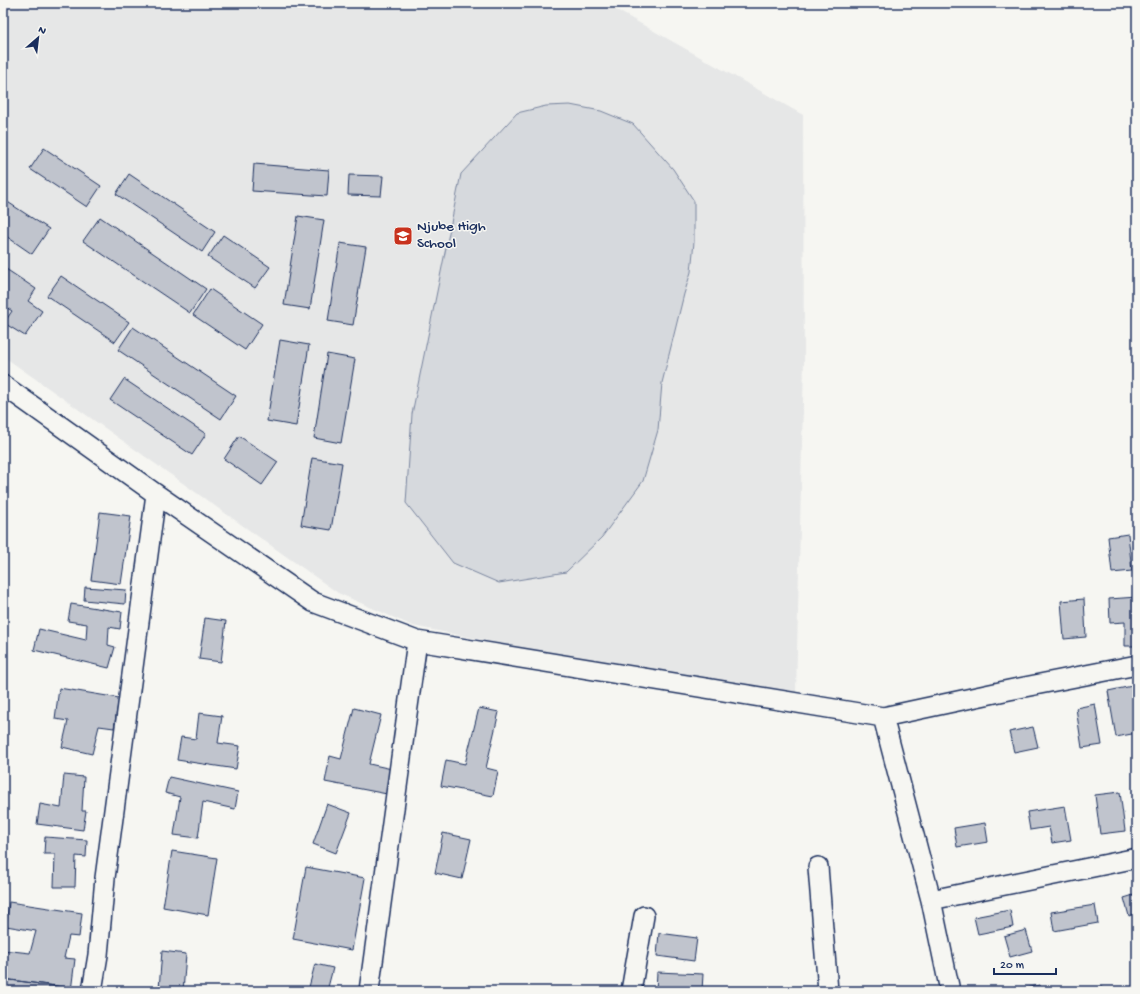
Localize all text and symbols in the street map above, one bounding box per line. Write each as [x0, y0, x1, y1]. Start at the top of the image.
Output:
north arrow [18, 18, 58, 58]
text: N [36, 24, 48, 38]
place label: Njube High School [417, 218, 486, 253]
school or university icon: Njube High School [392, 225, 414, 247]
scale bar [994, 950, 1056, 976]
text: 20 m [1000, 959, 1025, 973]

